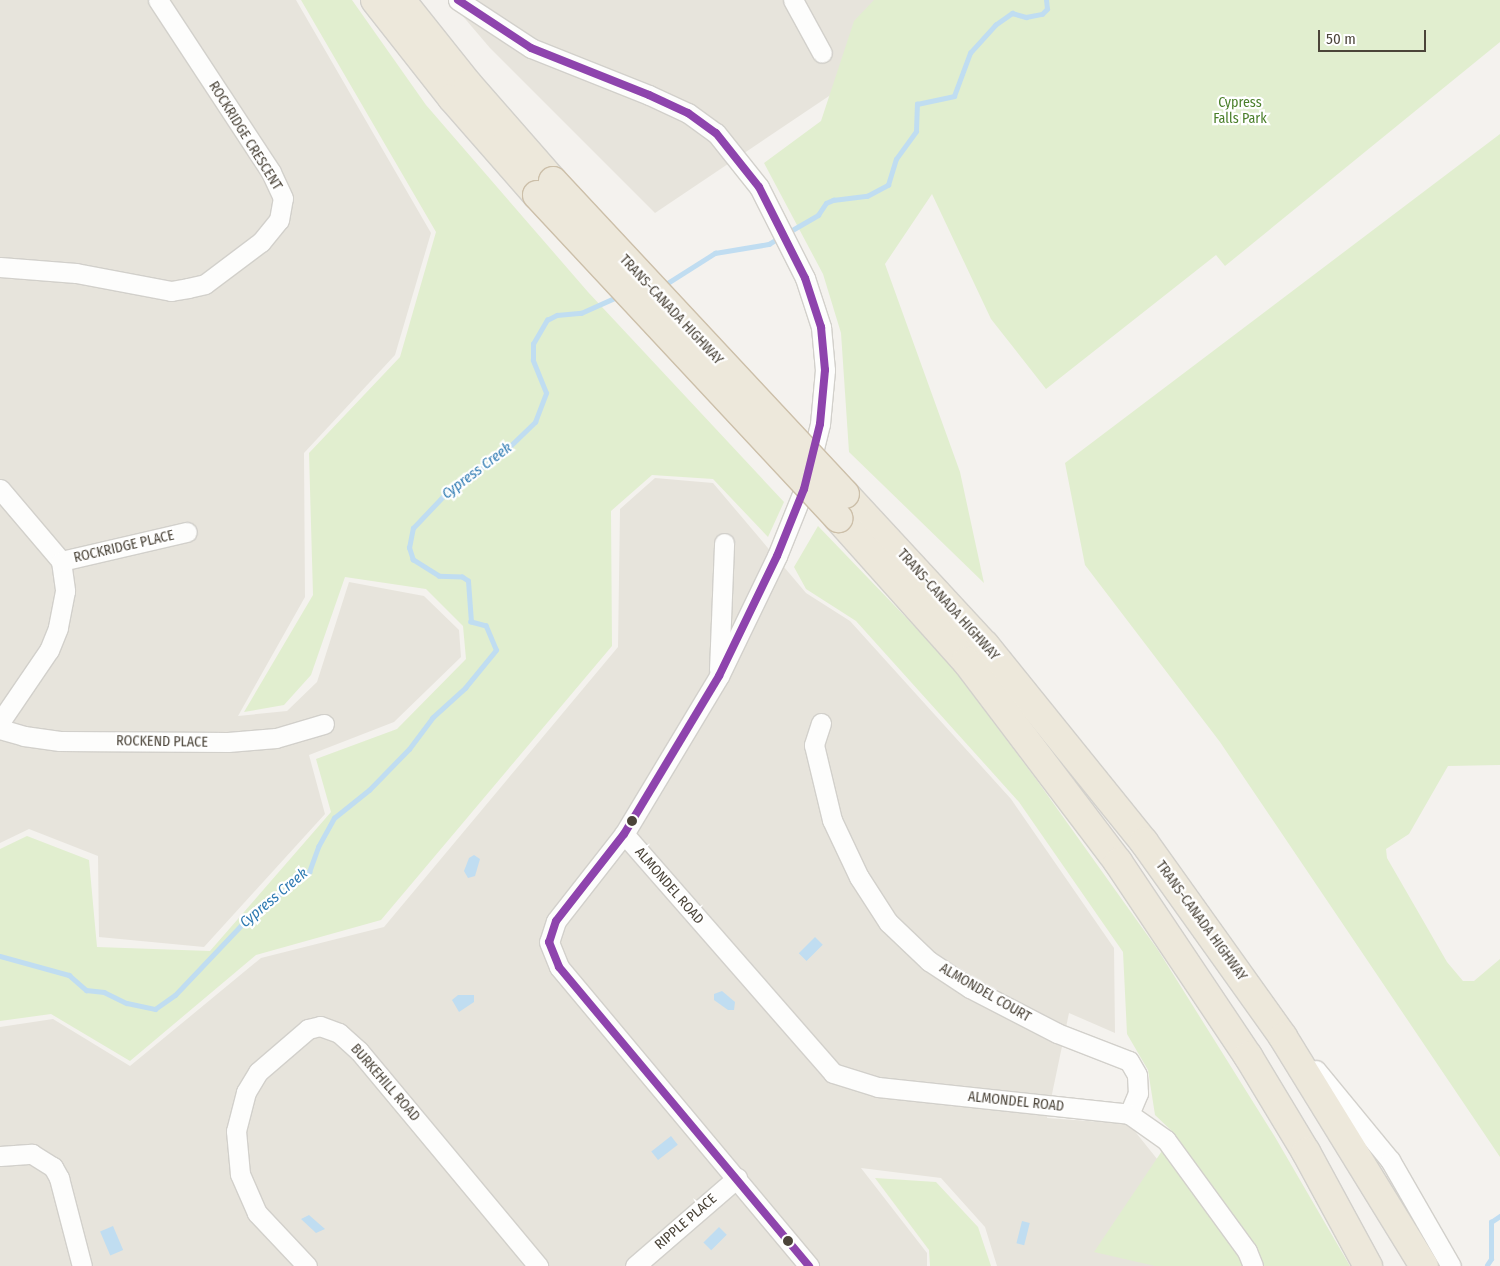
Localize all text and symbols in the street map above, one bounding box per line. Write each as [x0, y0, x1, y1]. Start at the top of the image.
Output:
scale bar [1320, 20, 1428, 52]
text: 50 m [1326, 30, 1356, 48]
street label: ROCKRIDGE CRESCENT [205, 79, 285, 193]
park label: Cypress Falls Park [1213, 95, 1267, 128]
street label: TRANS-CANADA HIGHWAY [616, 252, 726, 368]
water label: Cypress Creek [438, 439, 516, 503]
street label: ROCKRIDGE PLACE [72, 527, 176, 567]
street label: TRANS-CANADA HIGHWAY [894, 546, 1002, 664]
street label: ROCKEND PLACE [116, 733, 208, 751]
unlabelled marker [627, 816, 637, 826]
street label: ALMONDEL ROAD [631, 844, 707, 928]
street label: TRANS-CANADA HIGHWAY [1152, 858, 1250, 984]
water label: Cypress Creek [236, 864, 312, 932]
street label: ALMONDEL COURT [936, 960, 1034, 1026]
street label: BURKEHILL ROAD [347, 1041, 423, 1125]
street label: ALMONDEL ROAD [967, 1089, 1065, 1115]
street label: RIPPLE PLACE [652, 1191, 720, 1253]
unlabelled marker [783, 1236, 793, 1246]

